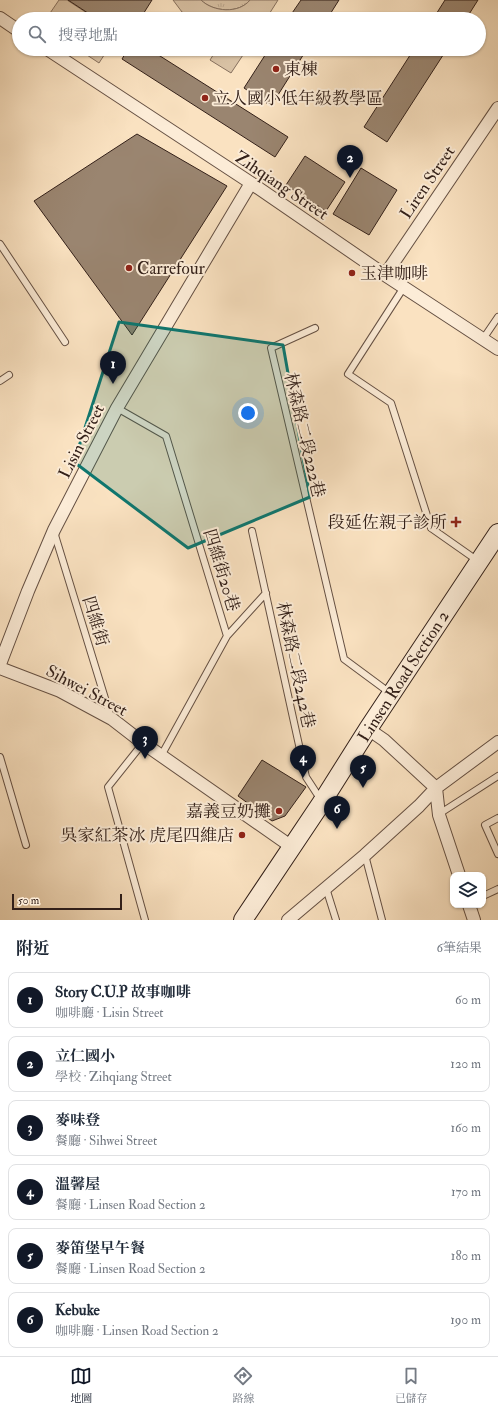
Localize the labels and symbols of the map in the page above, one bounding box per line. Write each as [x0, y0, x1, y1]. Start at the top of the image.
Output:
place label: 東棟 [284, 59, 318, 80]
marker: 東棟 [271, 64, 281, 74]
place label: 立人國小低年級教學區 [213, 88, 383, 109]
marker: 立人國小低年級教學區 [200, 93, 210, 103]
street label: Liren Street [395, 141, 460, 223]
pin: 2 [337, 145, 363, 178]
street label: Zihqiang Street [231, 146, 333, 225]
place label: Carrefour [137, 258, 205, 279]
marker: Carrefour [124, 263, 134, 273]
place label: 玉津咖啡 [360, 263, 428, 284]
marker: 玉津咖啡 [347, 268, 357, 278]
pin: 1 [100, 351, 126, 384]
street label: 林森路二段222巷 [280, 370, 329, 500]
street label: Lisin Street [54, 400, 109, 482]
your location [238, 403, 258, 423]
place label: 段延佐親子診所 [328, 512, 447, 533]
marker: 段延佐親子診所 [450, 516, 462, 528]
street label: 四維街20巷 [199, 526, 244, 614]
street label: 四維街 [78, 594, 113, 649]
street label: 林森路二段242巷 [272, 600, 319, 730]
street label: Linsen Road Section 2 [353, 606, 454, 746]
street label: Sihwei Street [42, 660, 131, 721]
pin: 3 [132, 726, 158, 759]
pin: 4 [290, 745, 316, 778]
pin: 5 [350, 755, 376, 788]
pin: 6 [324, 796, 350, 829]
place label: 嘉義豆奶攤 [186, 801, 271, 822]
marker: 嘉義豆奶攤 [274, 806, 284, 816]
place label: 吳家紅茶冰 虎尾四維店 [60, 825, 234, 846]
marker: 吳家紅茶冰 虎尾四維店 [237, 830, 247, 840]
scale bar [12, 892, 122, 911]

